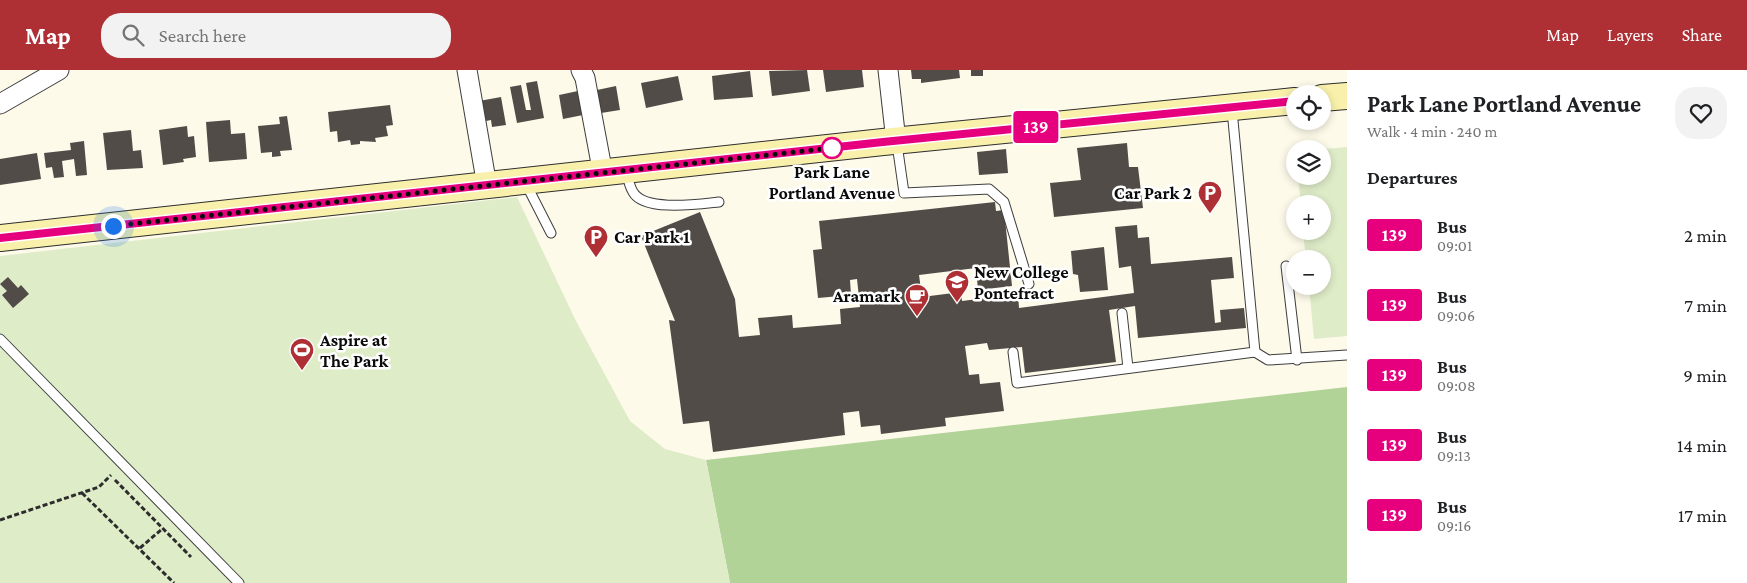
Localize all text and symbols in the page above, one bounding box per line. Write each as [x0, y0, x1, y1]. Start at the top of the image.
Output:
search box [101, 13, 451, 58]
icon: search [119, 21, 147, 49]
text: Map [25, 22, 71, 49]
text: Search here [159, 25, 246, 46]
text: Map [1546, 25, 1579, 45]
text: Layers [1607, 25, 1654, 45]
text: Share [1682, 25, 1722, 45]
map controls [1286, 85, 1331, 295]
button: locate [1286, 85, 1331, 130]
button: heart [1675, 87, 1727, 139]
text: Park Lane Portland Avenue [1367, 90, 1641, 117]
line badge: 139 [1007, 111, 1065, 143]
text: 139 [1023, 117, 1049, 137]
text: Walk · 4 min · 240 m [1367, 123, 1497, 140]
marker: Park Lane Portland Avenue [821, 137, 843, 159]
button: layers [1286, 140, 1331, 185]
place label: Park Lane Portland Avenue [769, 162, 895, 203]
text: Departures [1367, 167, 1458, 188]
parking icon: Car Park 2 [1197, 180, 1223, 214]
place label: Car Park 2 [1114, 183, 1192, 203]
button: + [1286, 195, 1331, 240]
your location [101, 214, 126, 239]
text: Bus [1437, 216, 1467, 237]
parking icon: Car Park 1 [583, 224, 609, 258]
text: 139 [1382, 225, 1407, 245]
text: 2 min [1684, 225, 1727, 246]
place label: Car Park 1 [614, 227, 690, 247]
text: 09:01 [1437, 237, 1472, 254]
button: − [1286, 250, 1331, 295]
place label: New College Pontefract [974, 262, 1069, 303]
school or university icon: New College Pontefract [944, 269, 970, 303]
cafe icon: Aramark [904, 283, 930, 317]
place label: Aramark [832, 286, 900, 306]
text: Bus [1437, 286, 1467, 307]
text: 139 [1382, 295, 1407, 315]
text: 7 min [1684, 295, 1727, 316]
text: 09:06 [1437, 307, 1475, 324]
place label: Aspire at The Park [319, 330, 388, 371]
sports icon: Aspire at The Park [289, 337, 315, 371]
text: Bus [1437, 356, 1467, 377]
text: 139 [1382, 365, 1407, 385]
text: 9 min [1683, 365, 1727, 386]
text: 09:08 [1437, 377, 1475, 394]
text: Bus [1437, 426, 1467, 447]
text: 139 [1382, 435, 1407, 455]
text: 14 min [1677, 435, 1727, 456]
text: 09:13 [1437, 447, 1471, 464]
text: Bus [1437, 496, 1467, 517]
text: 139 [1382, 505, 1407, 525]
text: 17 min [1678, 505, 1727, 526]
text: 09:16 [1437, 517, 1471, 534]

